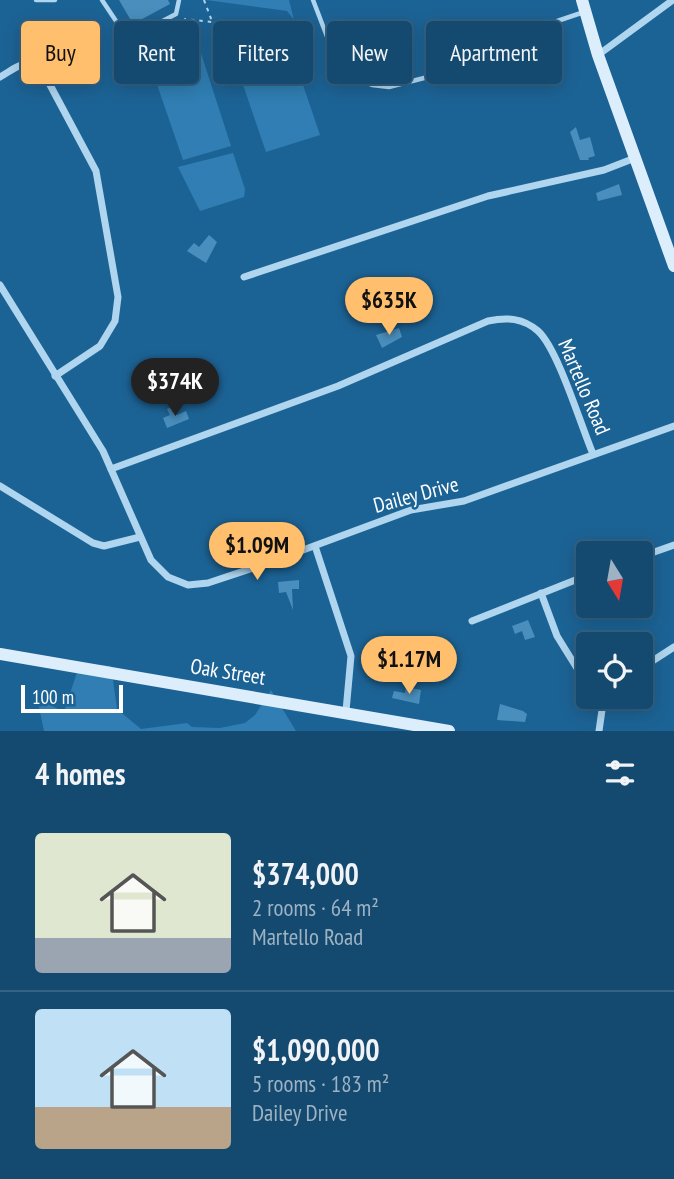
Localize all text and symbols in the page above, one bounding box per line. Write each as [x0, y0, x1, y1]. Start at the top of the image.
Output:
chip: Buy [21, 21, 100, 84]
chip: Rent [114, 21, 199, 84]
chip: Filters [213, 21, 313, 84]
chip: New [327, 21, 412, 84]
chip: Apartment [426, 21, 562, 84]
pin: $635K [340, 278, 438, 337]
text: $635K [361, 285, 417, 314]
street label: Martello Road [552, 335, 617, 439]
pin: $374K [126, 358, 224, 418]
text: $374K [147, 366, 203, 395]
street label: Dailey Drive [370, 470, 461, 519]
pin: $1.09M [200, 522, 314, 582]
text: $1.09M [225, 530, 289, 559]
north arrow [576, 541, 653, 618]
map controls [576, 541, 653, 709]
button: locate [576, 632, 653, 709]
pin: $1.17M [352, 636, 466, 696]
text: $1.17M [377, 644, 441, 673]
street label: Oak Street [189, 652, 268, 691]
scale bar [21, 682, 122, 714]
text: 100 m [32, 685, 74, 709]
text: 4 homes [35, 754, 126, 793]
icon: filters [601, 754, 639, 792]
text: $374,000 [252, 854, 359, 893]
icon: home [91, 861, 175, 945]
text: 2 rooms · 64 m² [252, 893, 379, 922]
text: Martello Road [252, 922, 363, 951]
text: $1,090,000 [252, 1030, 380, 1069]
icon: home [91, 1037, 175, 1121]
text: 5 rooms · 183 m² [252, 1069, 389, 1098]
text: Dailey Drive [252, 1098, 347, 1127]

